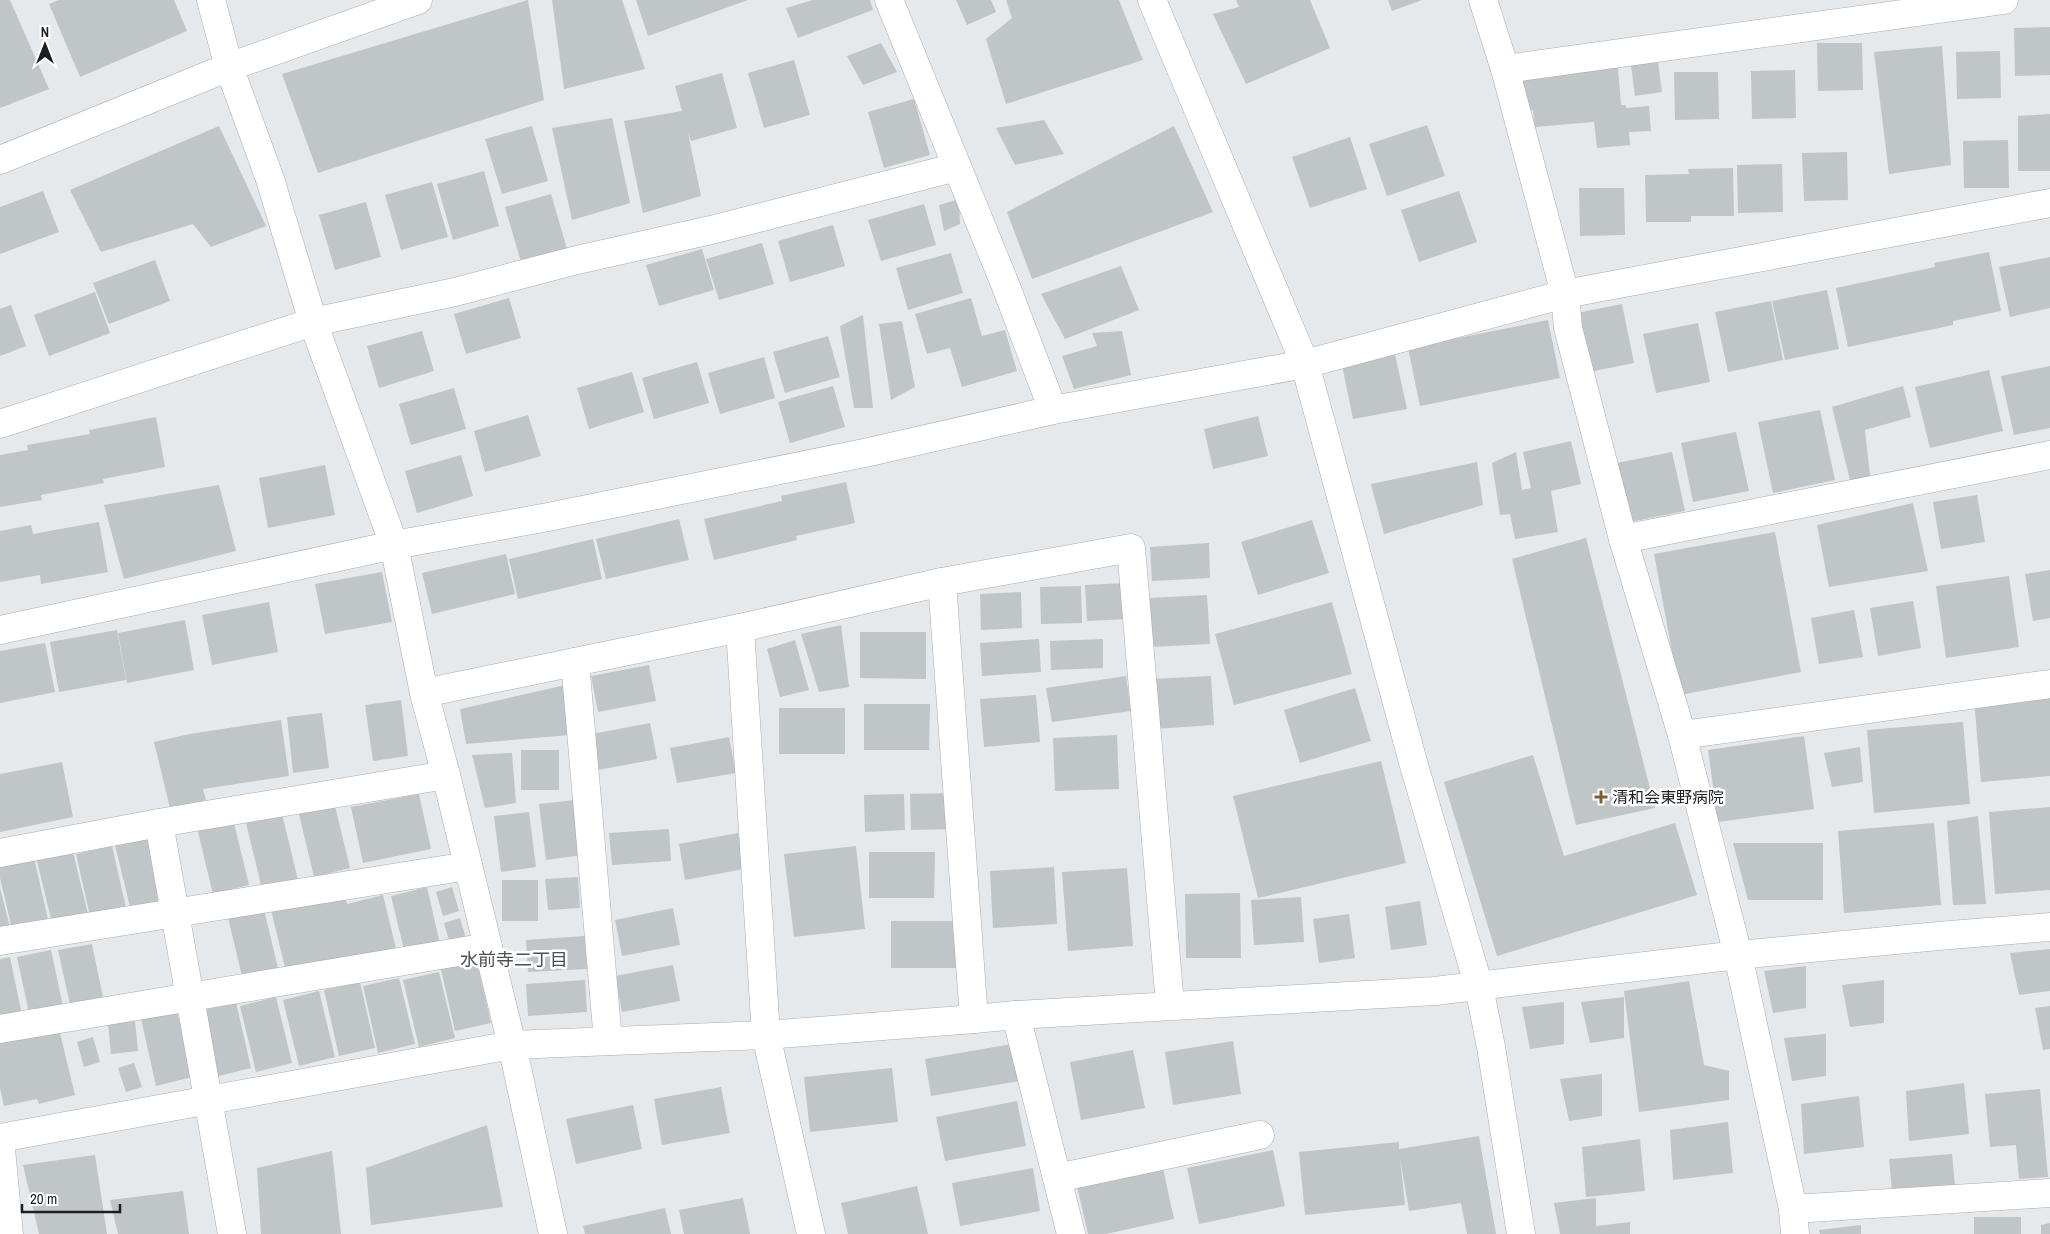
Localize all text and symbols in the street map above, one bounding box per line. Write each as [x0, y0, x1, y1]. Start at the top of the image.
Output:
north arrow [20, 20, 70, 70]
text: N [41, 23, 49, 41]
place label: 清和会東野病院 [1612, 786, 1724, 808]
marker: 清和会東野病院 [1594, 790, 1608, 804]
district label: 水前寺二丁目 [460, 947, 568, 972]
scale bar [22, 1182, 120, 1214]
text: 20 m [30, 1188, 57, 1209]

